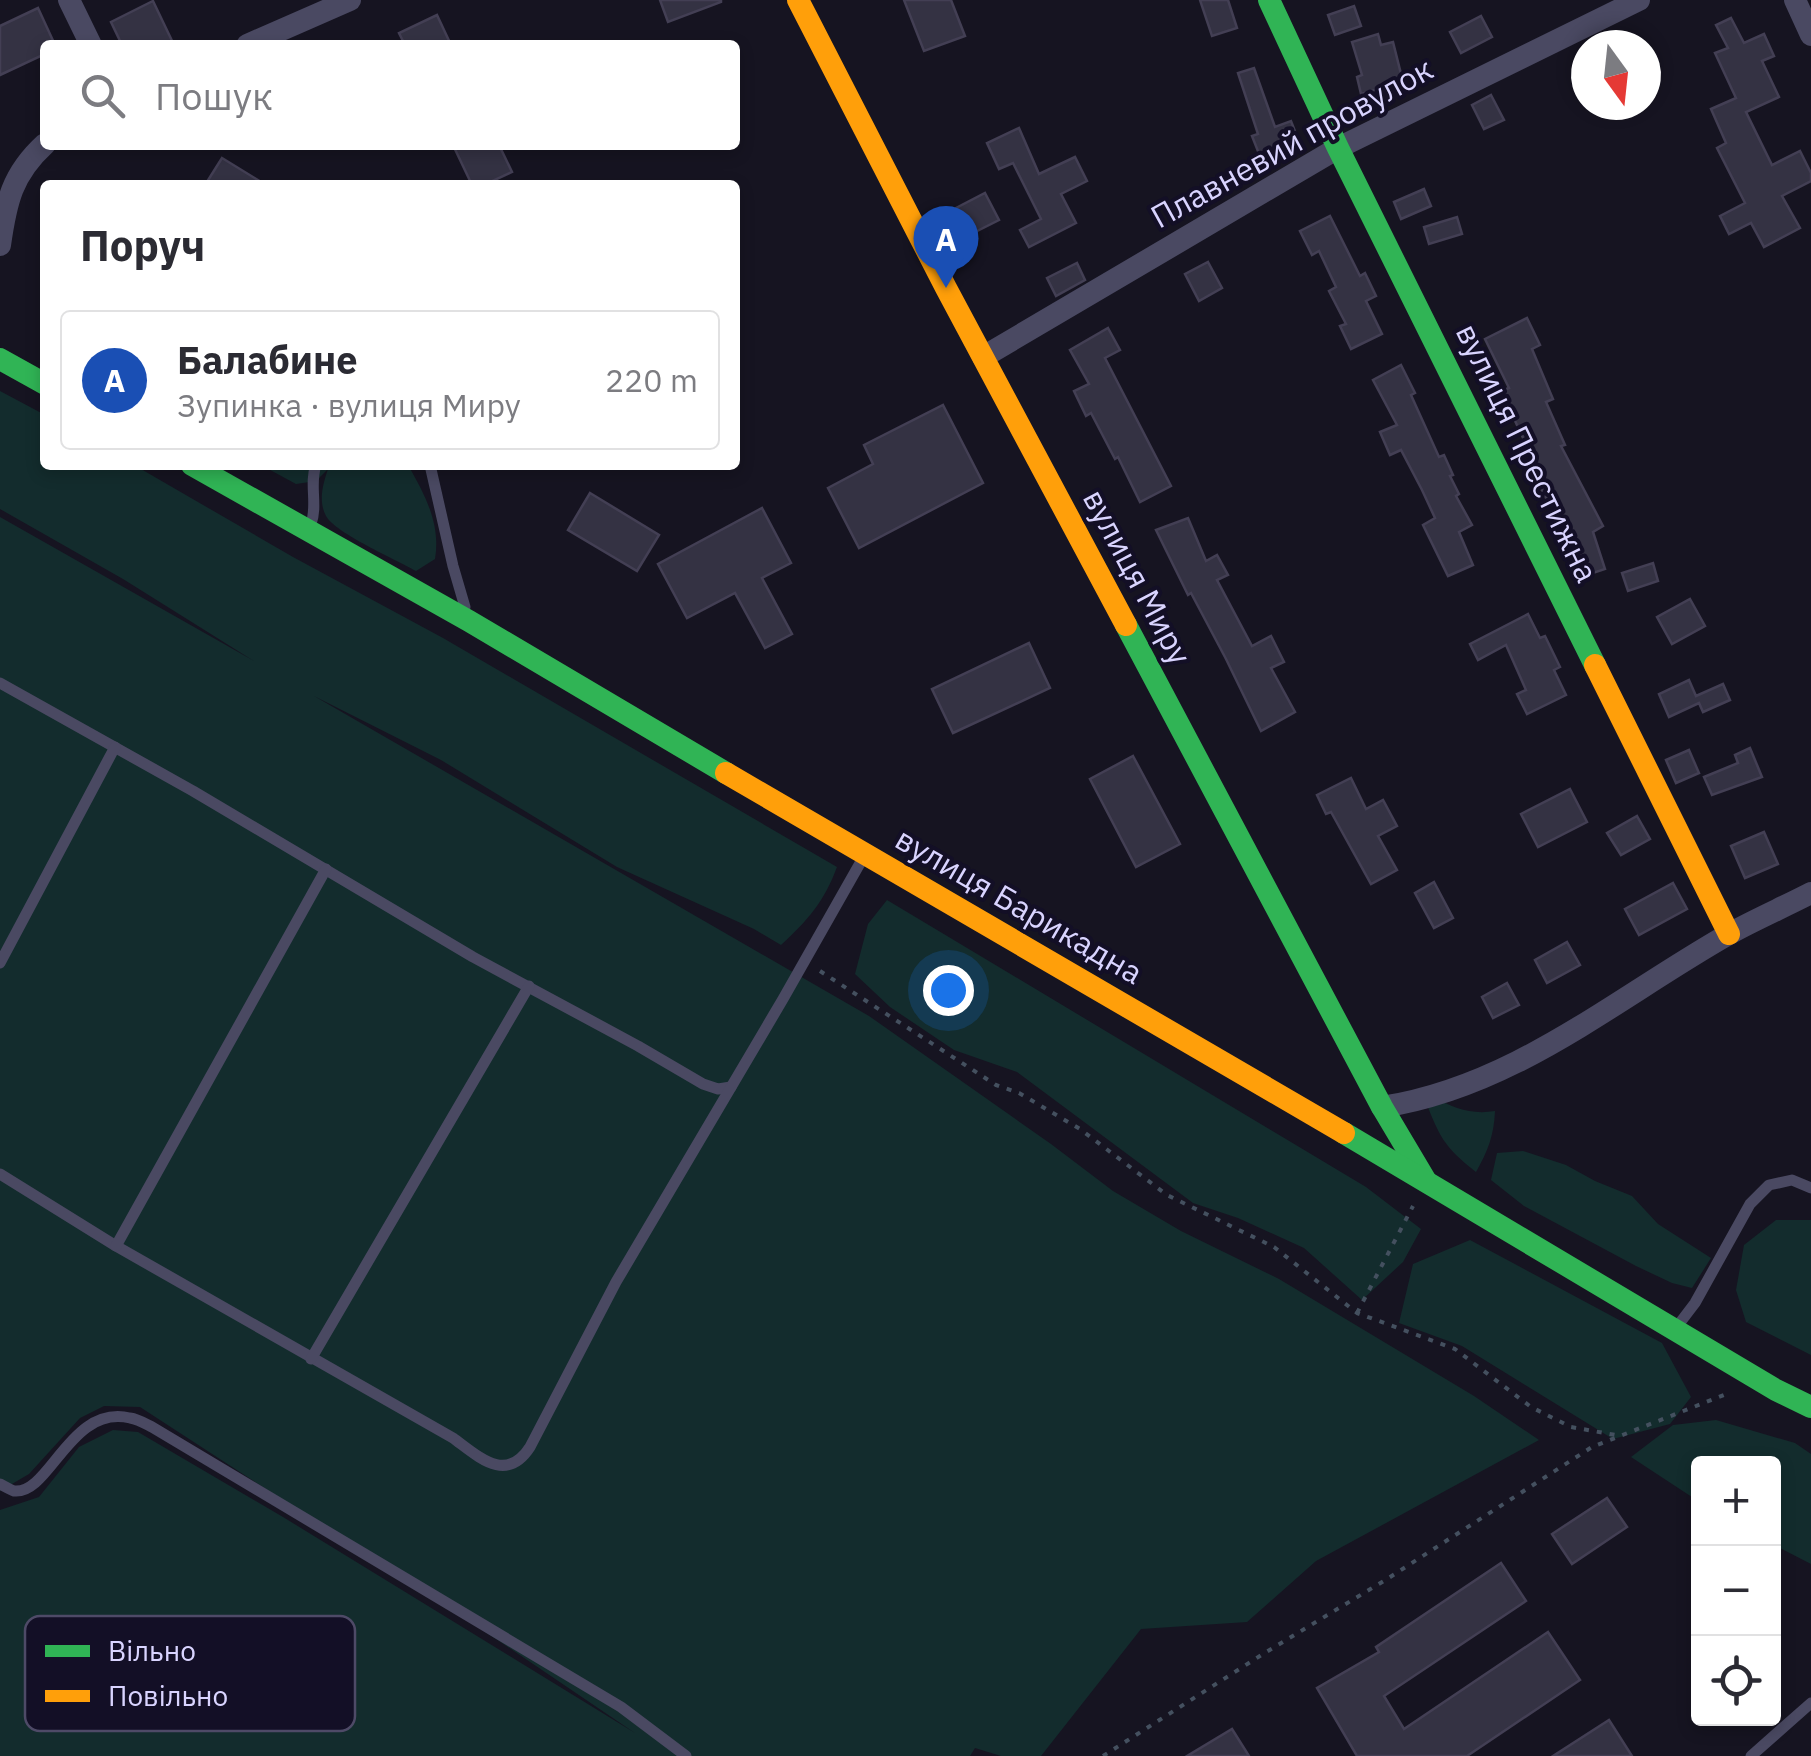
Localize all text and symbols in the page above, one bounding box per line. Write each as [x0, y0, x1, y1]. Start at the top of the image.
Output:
north arrow [1571, 30, 1661, 120]
search box [40, 40, 740, 150]
street label: Плавневий провулок [1143, 47, 1440, 237]
icon: search [75, 68, 130, 123]
text: Пошук [155, 71, 273, 120]
pin: A [914, 206, 978, 288]
text: Поруч [80, 218, 205, 273]
street label: вулиця Престижна [1447, 316, 1609, 589]
text: Балабине [177, 335, 358, 384]
text: A [104, 359, 125, 401]
text: 220 m [605, 359, 698, 401]
text: Зупинка · вулиця Миру [177, 384, 521, 426]
street label: вулиця Миру [1074, 481, 1202, 672]
street label: вулиця Барикадна [888, 817, 1151, 993]
your location [923, 965, 974, 1016]
map controls [1691, 1456, 1781, 1726]
button: + [1691, 1456, 1781, 1546]
button: − [1691, 1546, 1781, 1636]
legend [25, 1616, 355, 1731]
text: Вільно [108, 1632, 196, 1669]
button: locate [1691, 1636, 1781, 1726]
text: Повільно [108, 1677, 228, 1714]

